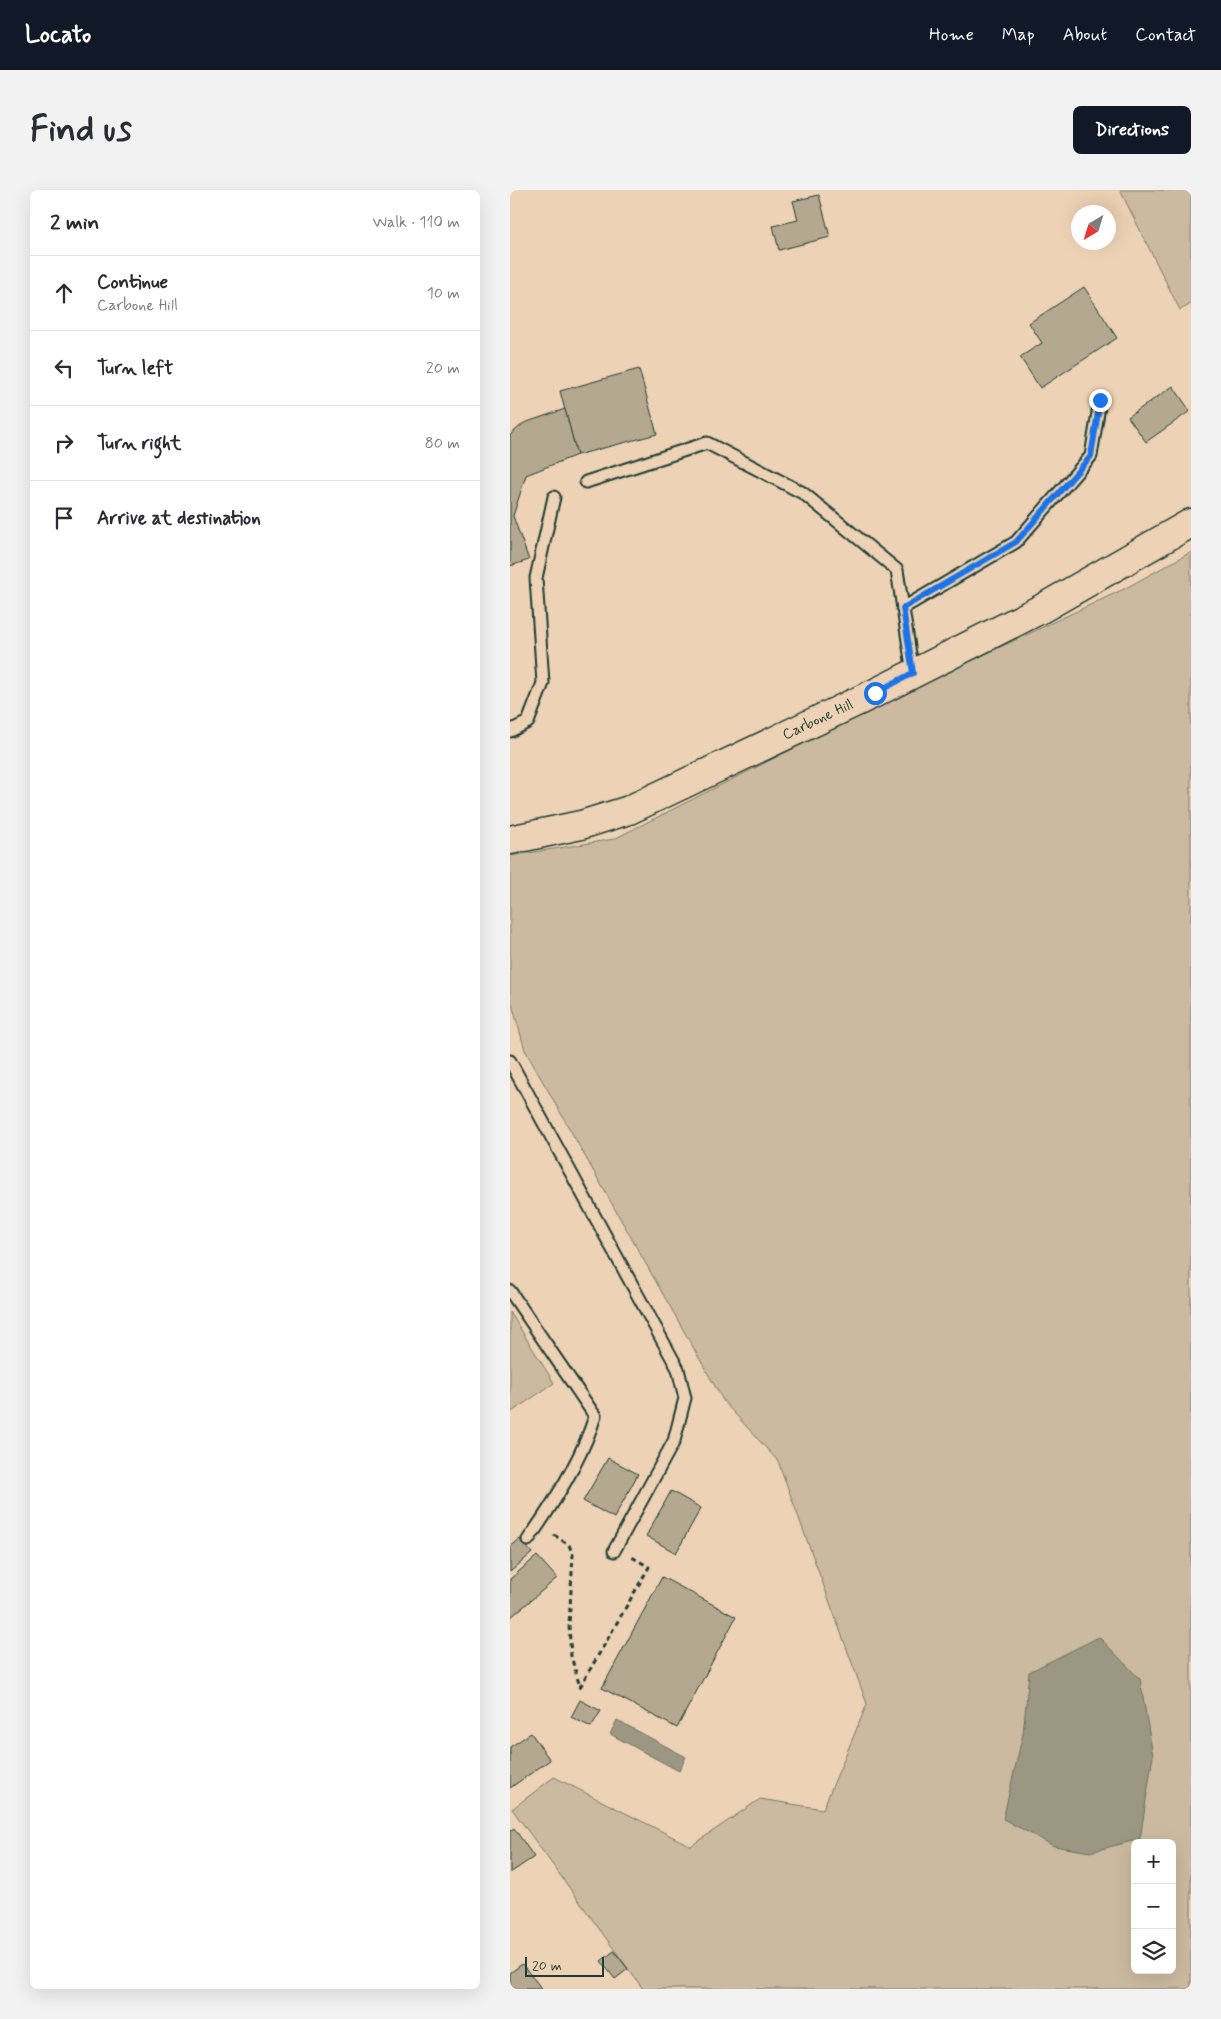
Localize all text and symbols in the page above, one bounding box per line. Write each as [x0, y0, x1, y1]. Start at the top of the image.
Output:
text: Locato [25, 20, 91, 51]
text: Home [929, 23, 974, 47]
text: Map [1002, 23, 1035, 47]
text: About [1063, 23, 1107, 47]
text: Contact [1135, 23, 1196, 47]
button: Directions [1073, 106, 1191, 154]
text: Find us [30, 107, 132, 153]
north arrow [1071, 205, 1116, 250]
text: 2 min [50, 209, 99, 237]
text: Walk · 110 m [372, 212, 460, 233]
text: Continue [97, 270, 168, 295]
icon: ahead [50, 279, 78, 307]
text: 10 m [427, 283, 460, 304]
text: Carbone Hill [97, 295, 178, 316]
icon: left [50, 354, 78, 382]
text: Turn left [97, 356, 173, 381]
text: 20 m [426, 358, 460, 379]
route end [1089, 389, 1112, 412]
icon: right [50, 429, 78, 457]
text: Turn right [97, 431, 181, 456]
text: 80 m [425, 433, 460, 454]
icon: arrive [50, 504, 78, 532]
text: Arrive at destination [97, 506, 261, 531]
route start [864, 682, 887, 705]
street label: Carbone Hill [779, 695, 857, 745]
map controls [1131, 1839, 1176, 1974]
button: + [1131, 1839, 1176, 1884]
button: − [1131, 1884, 1176, 1929]
button: layers [1131, 1929, 1176, 1974]
scale bar [525, 1954, 604, 1977]
text: 20 m [532, 1957, 562, 1975]

